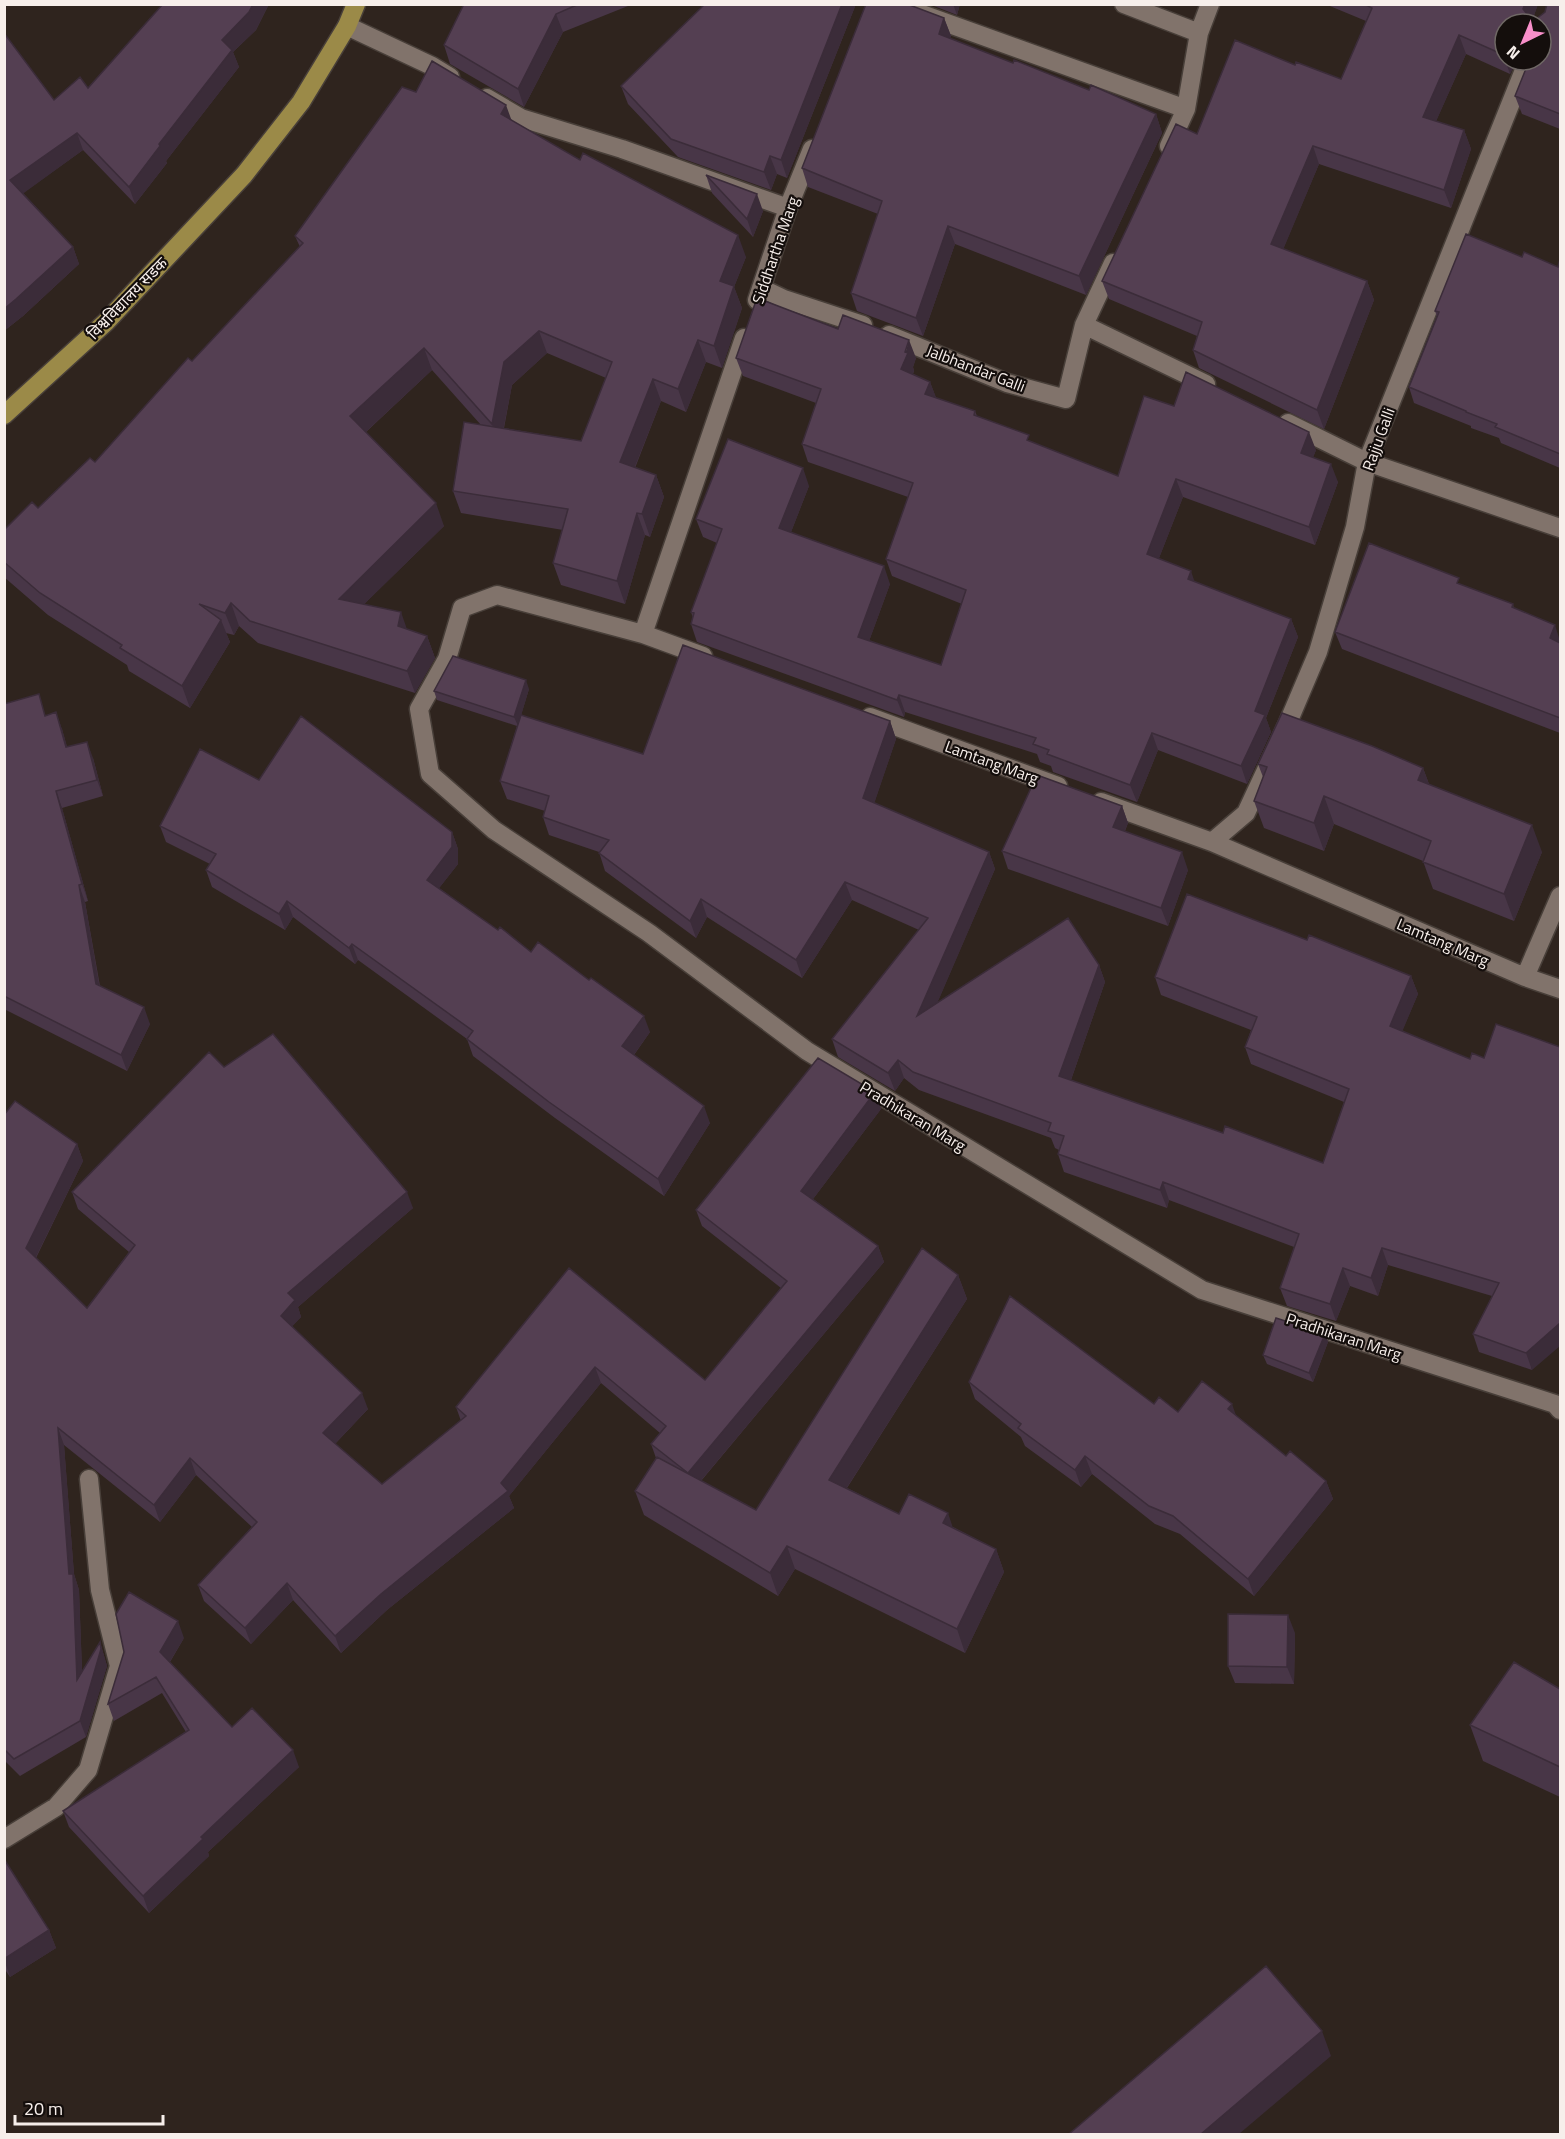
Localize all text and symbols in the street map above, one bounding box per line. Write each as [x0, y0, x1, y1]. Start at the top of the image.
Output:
north arrow [1493, 12, 1553, 72]
text: N [1501, 40, 1525, 66]
street label: Siddhartha Marg [745, 193, 805, 307]
street label: विश्वविद्यालय सडक [81, 251, 173, 345]
street label: Jalbhandar Galli [923, 338, 1029, 398]
street label: Rajju Galli [1355, 404, 1401, 474]
street label: Lamtang Marg [942, 734, 1042, 790]
street label: Lamtang Marg [1393, 912, 1493, 972]
street label: Pradhikaran Marg [855, 1075, 971, 1157]
street label: Pradhikaran Marg [1283, 1306, 1405, 1366]
scale bar [15, 2088, 164, 2126]
text: 20 m [24, 2095, 63, 2122]

